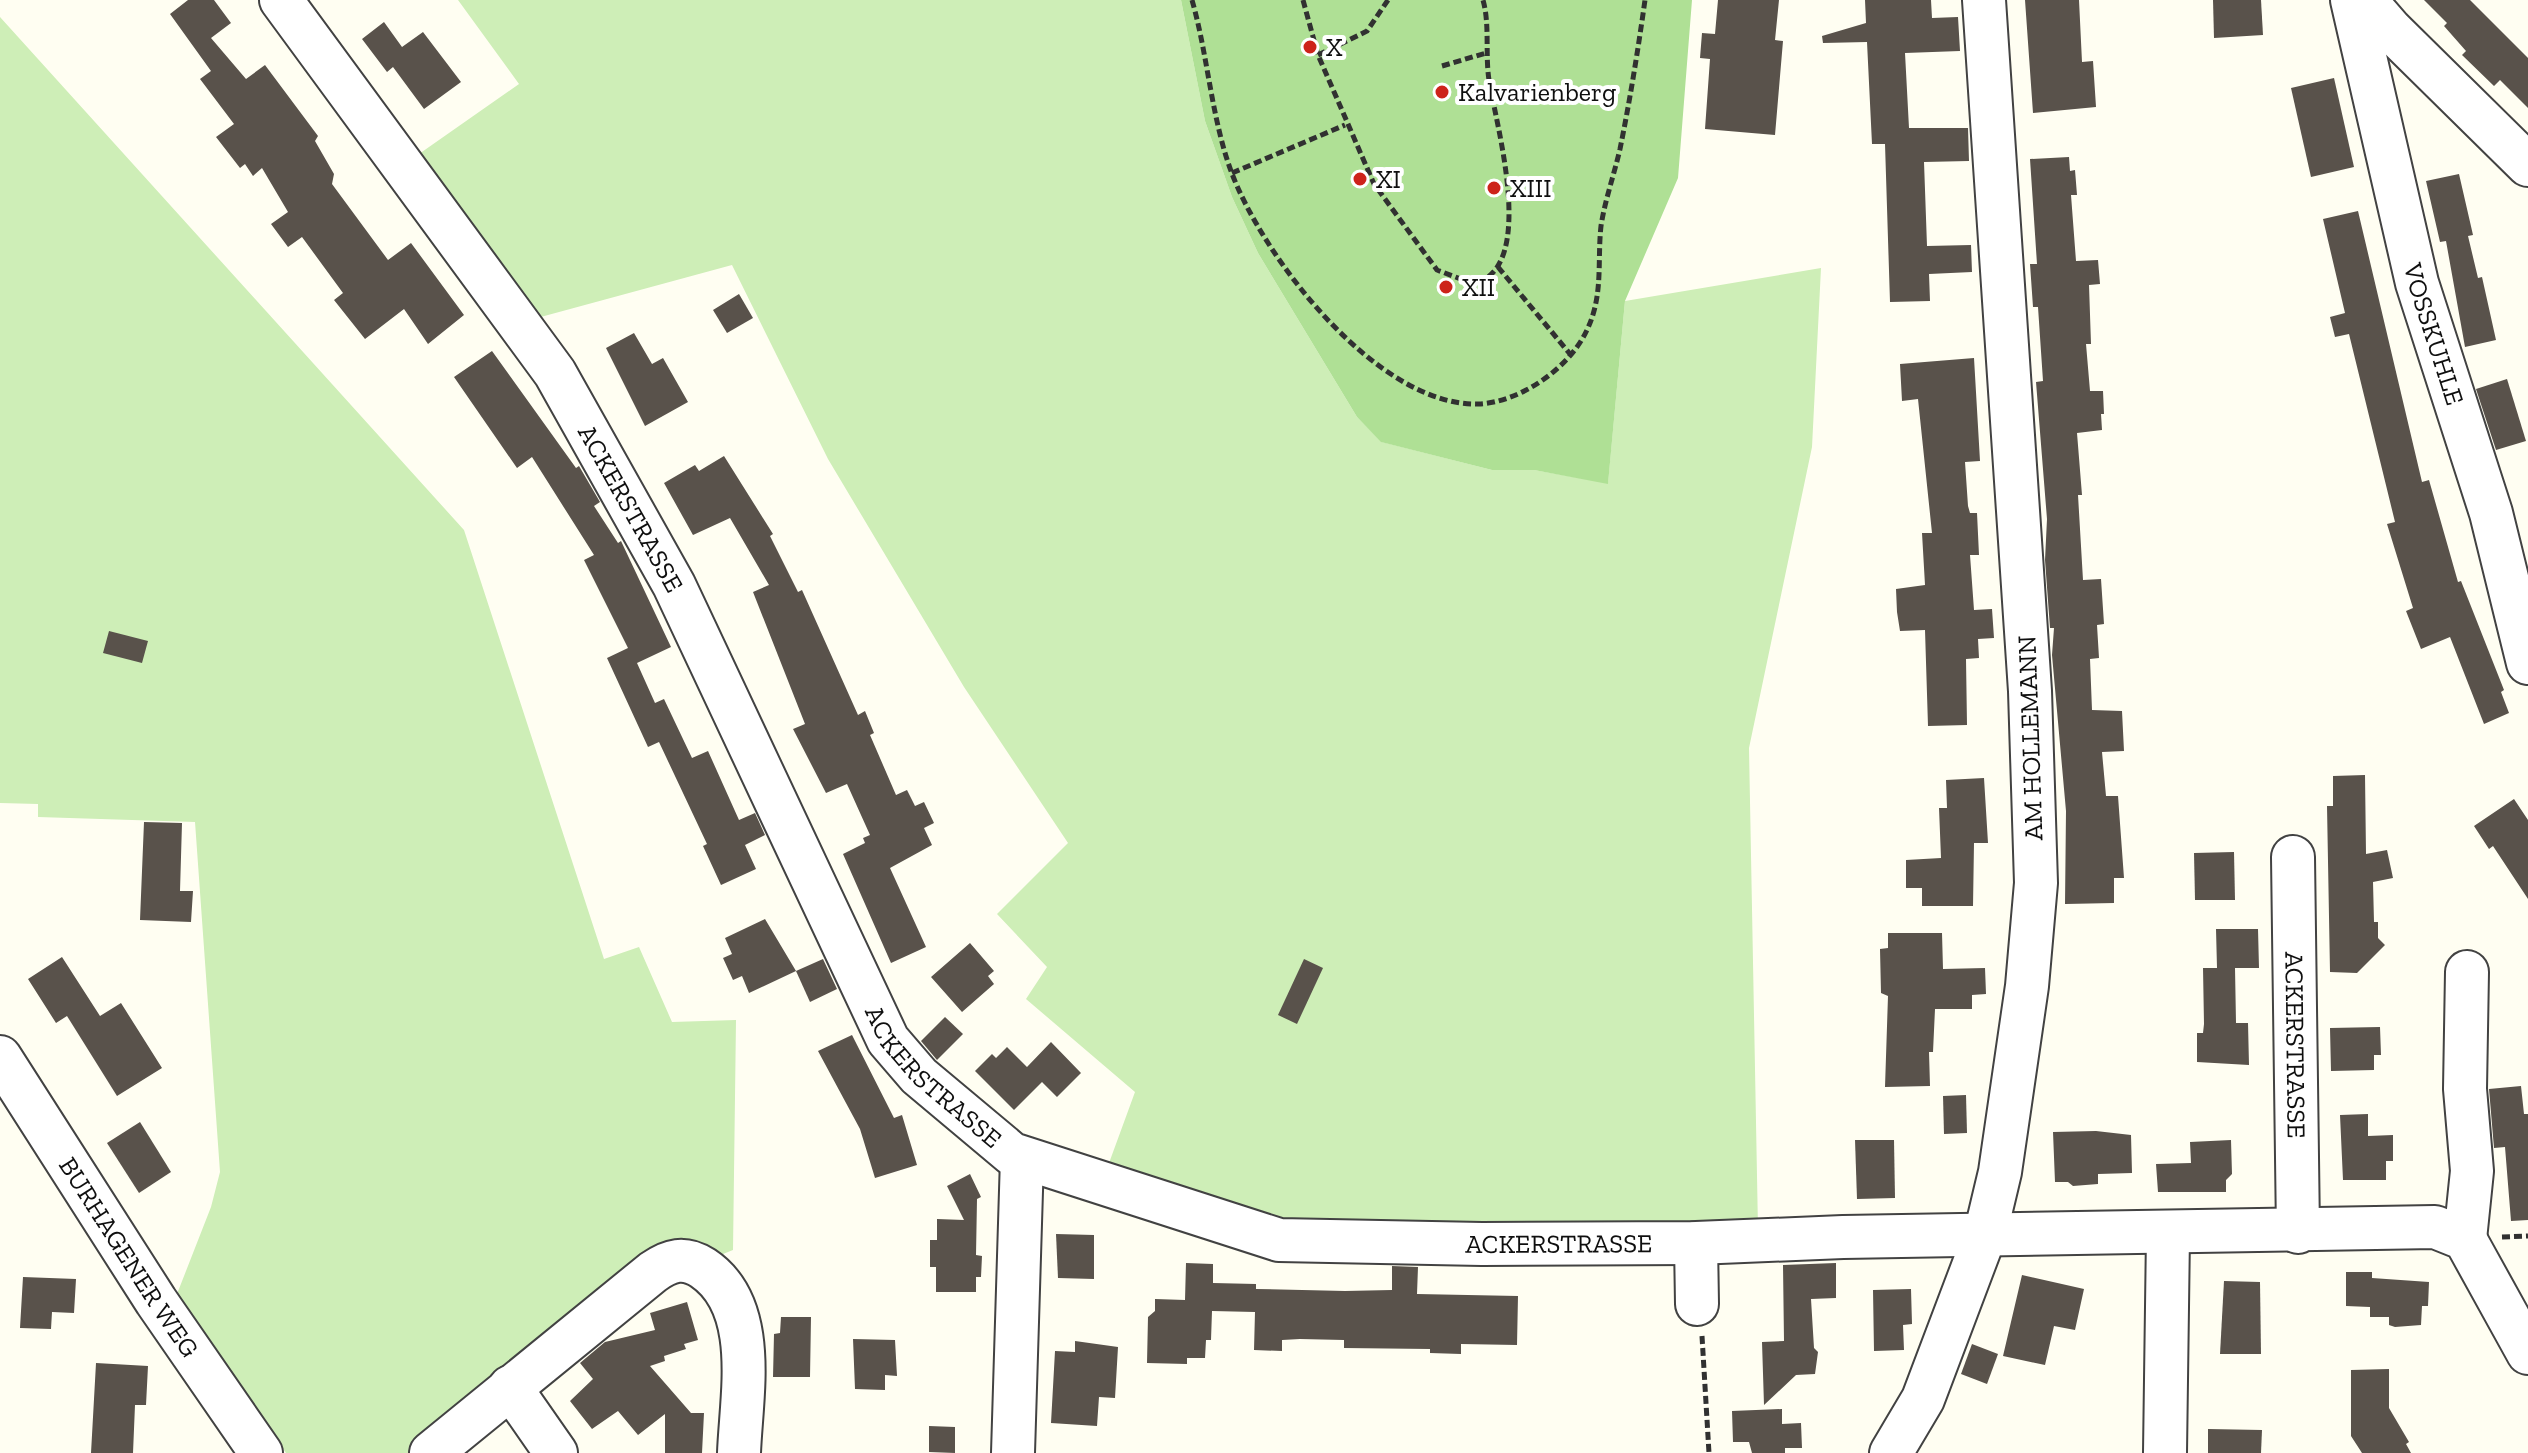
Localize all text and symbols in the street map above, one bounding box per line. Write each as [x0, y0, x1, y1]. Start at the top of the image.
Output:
place label: X [1326, 31, 1343, 63]
marker: X [1301, 38, 1319, 56]
place label: Kalvarienberg [1458, 76, 1616, 108]
marker: Kalvarienberg [1433, 83, 1451, 101]
place label: XI [1376, 163, 1401, 195]
marker: XI [1351, 170, 1369, 188]
place label: XIII [1510, 172, 1552, 204]
marker: XIII [1485, 179, 1503, 197]
street label: VOSSKUHLE [2397, 259, 2471, 409]
place label: XII [1462, 271, 1495, 303]
marker: XII [1437, 278, 1455, 296]
street label: ACKERSTRASSE [571, 419, 691, 598]
street label: AM HOLLEMANN [2010, 635, 2050, 841]
street label: ACKERSTRASSE [2278, 951, 2313, 1139]
street label: ACKERSTRASSE [858, 1000, 1008, 1155]
street label: BURHAGENER WEG [52, 1151, 206, 1363]
street label: ACKERSTRASSE [1465, 1227, 1652, 1260]

